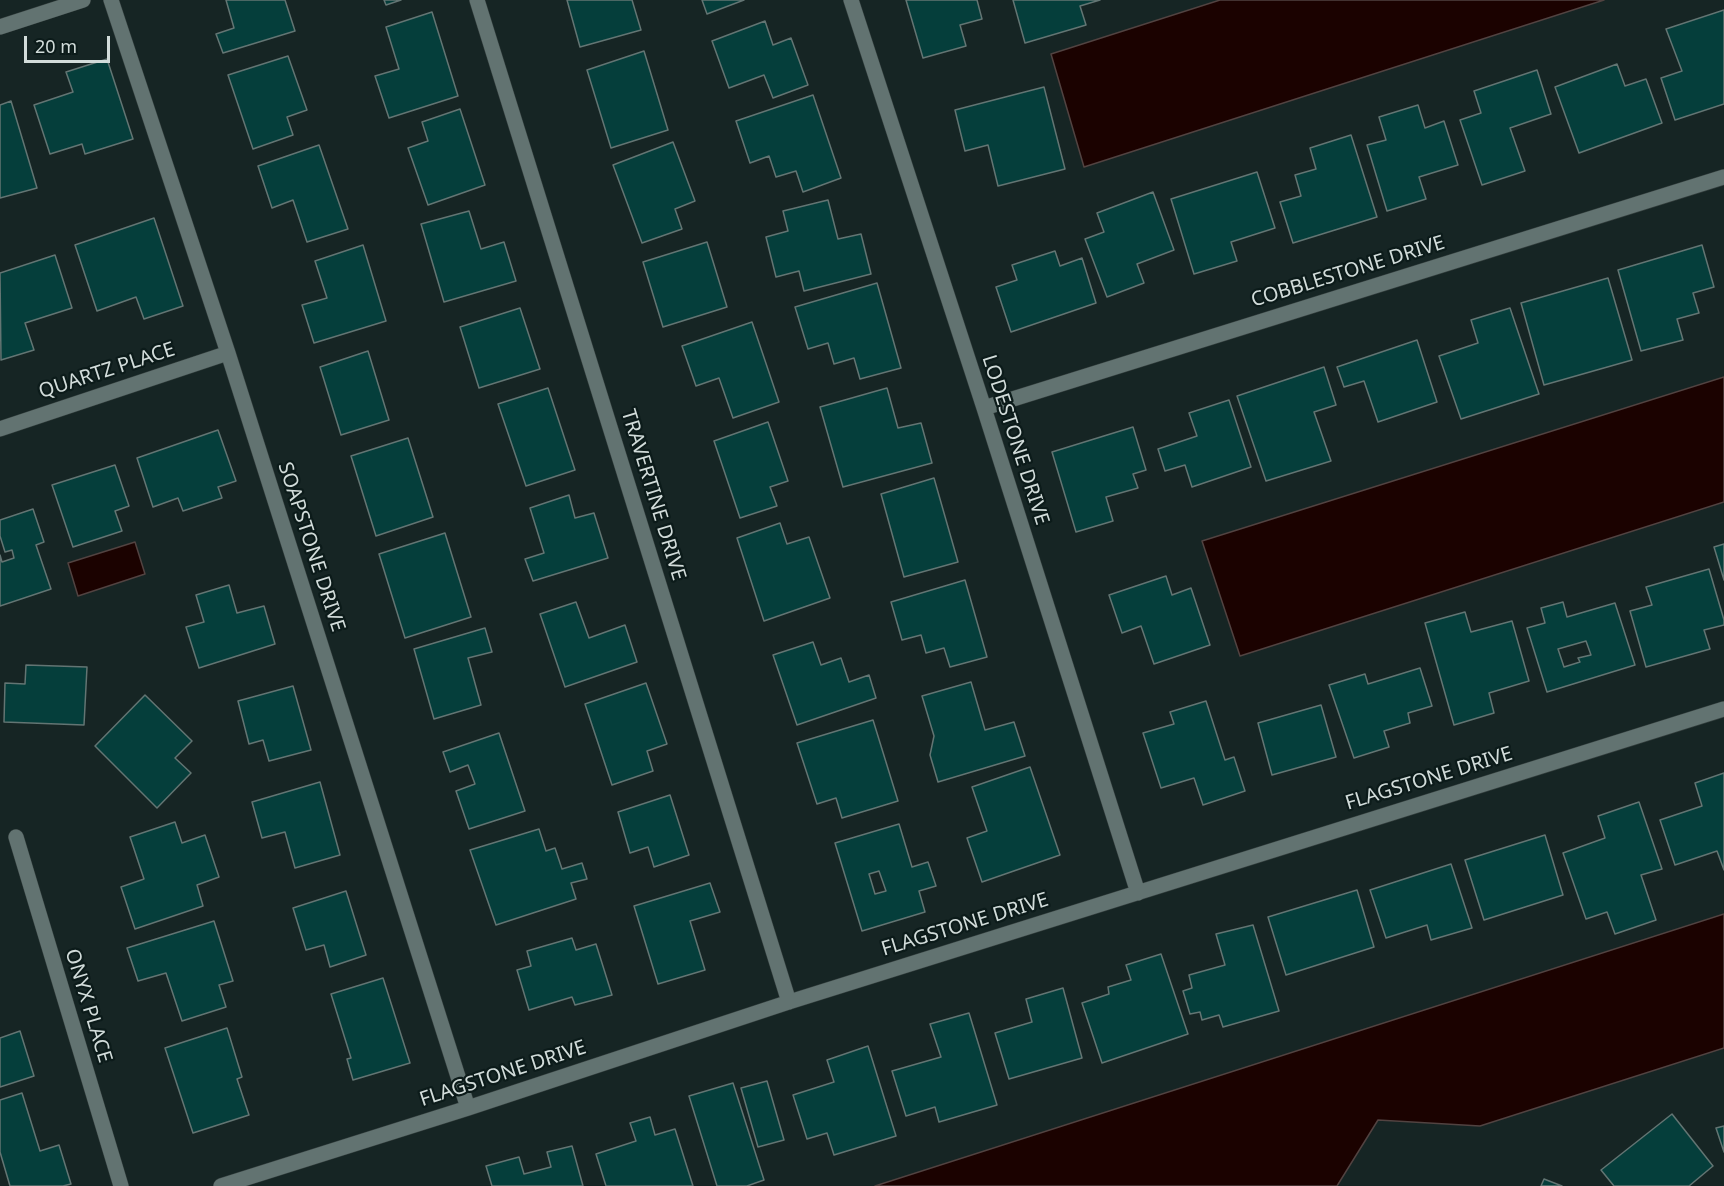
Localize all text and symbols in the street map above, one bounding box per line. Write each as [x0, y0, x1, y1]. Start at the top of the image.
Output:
scale bar [27, 24, 112, 62]
text: 20 m [35, 34, 77, 58]
street label: COBBLESTONE DRIVE [1248, 231, 1448, 313]
street label: QUARTZ PLACE [36, 338, 178, 404]
street label: LODESTONE DRIVE [976, 352, 1054, 528]
street label: TRAVERTINE DRIVE [616, 407, 690, 583]
street label: SOAPSTONE DRIVE [272, 459, 350, 635]
street label: FLAGSTONE DRIVE [1342, 742, 1516, 816]
street label: FLAGSTONE DRIVE [878, 888, 1052, 962]
street label: ONYX PLACE [59, 946, 117, 1066]
street label: FLAGSTONE DRIVE [417, 1036, 589, 1112]

